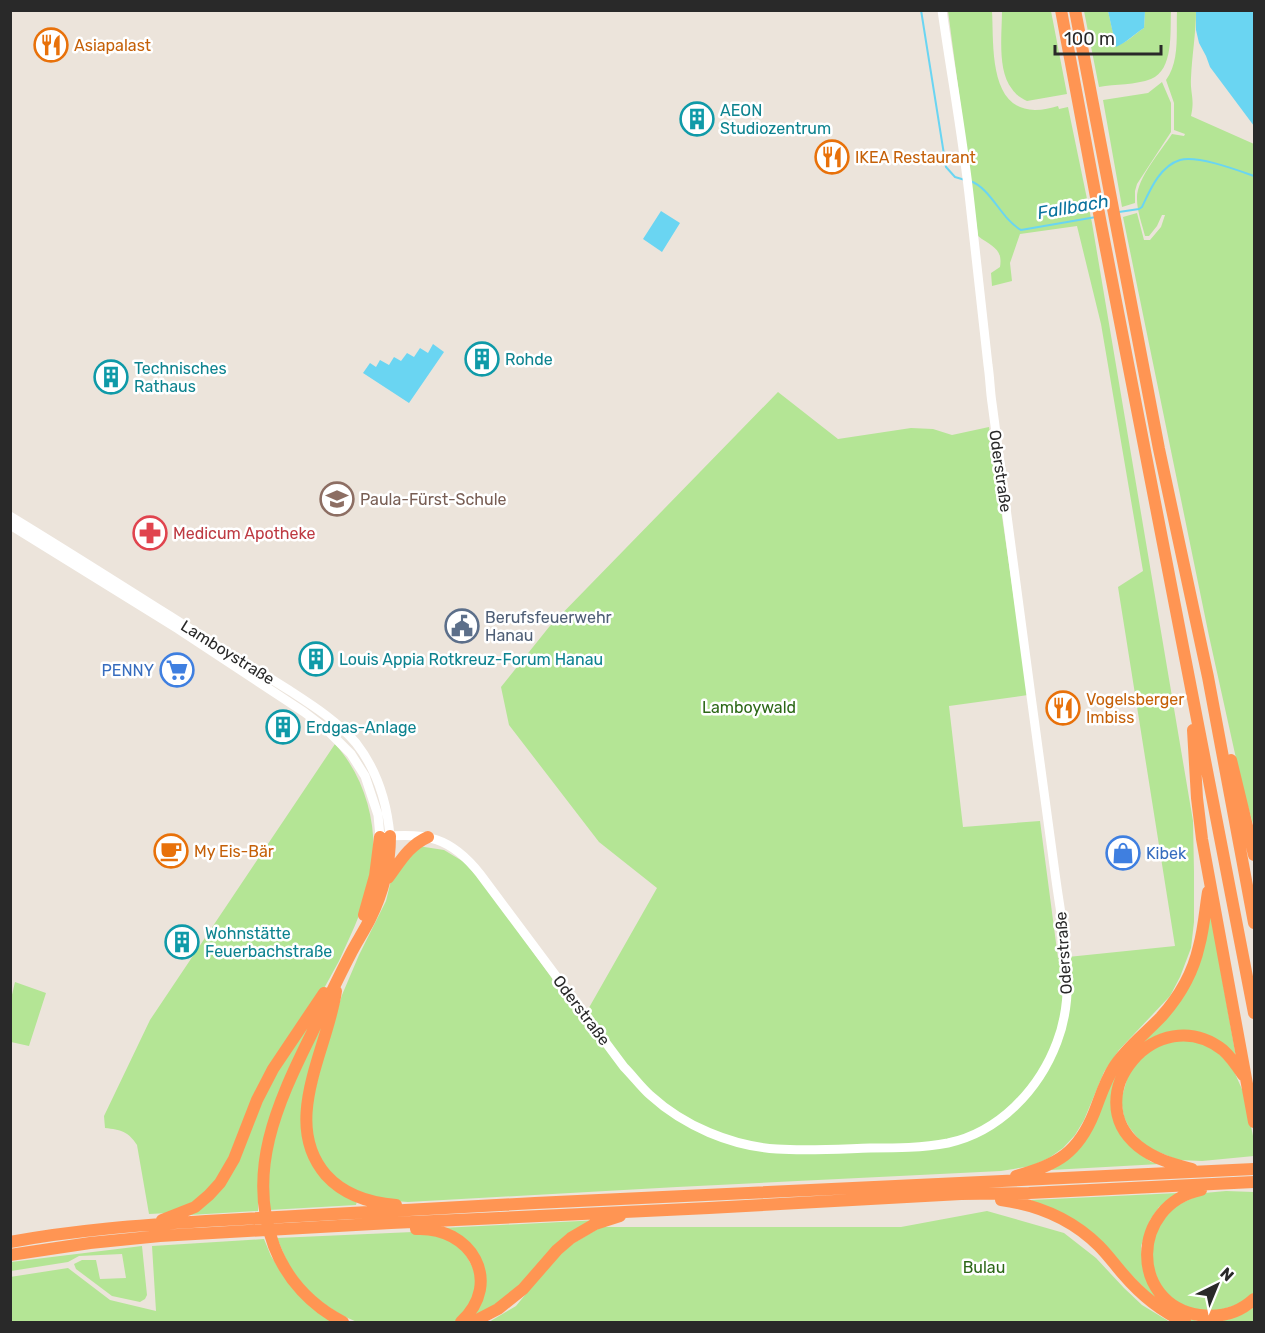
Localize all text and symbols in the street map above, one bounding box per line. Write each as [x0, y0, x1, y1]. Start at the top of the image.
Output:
scale bar [1055, 18, 1162, 56]
restaurant icon: Asiapalast [33, 27, 69, 63]
text: 100 m [1064, 28, 1115, 50]
place label: Asiapalast [74, 36, 151, 55]
building icon: AEON Studiozentrum [679, 101, 715, 137]
place label: AEON Studiozentrum [720, 101, 831, 138]
restaurant icon: IKEA Restaurant [814, 139, 850, 175]
place label: IKEA Restaurant [855, 148, 976, 167]
water label: Fallbach [1036, 190, 1110, 224]
building icon: Rohde [464, 341, 500, 377]
place label: Rohde [505, 350, 553, 369]
building icon: Technisches Rathaus [93, 359, 129, 395]
place label: Technisches Rathaus [134, 359, 227, 396]
street label: Oderstraße [985, 429, 1016, 514]
school or university icon: Paula-Fürst-Schule [319, 481, 355, 517]
place label: Paula-Fürst-Schule [360, 490, 507, 509]
pharmacy icon: Medicum Apotheke [132, 515, 168, 551]
place label: Medicum Apotheke [173, 524, 315, 543]
public building icon: Berufsfeuerwehr Hanau [444, 608, 480, 644]
place label: Berufsfeuerwehr Hanau [485, 608, 612, 645]
street label: Lamboystraße [177, 616, 278, 689]
building icon: Louis Appia Rotkreuz-Forum Hanau [298, 641, 334, 677]
place label: Louis Appia Rotkreuz-Forum Hanau [339, 650, 603, 669]
supermarket icon: PENNY [159, 652, 195, 688]
place label: PENNY [101, 661, 154, 680]
restaurant icon: Vogelsberger Imbiss [1045, 690, 1081, 726]
place label: Vogelsberger Imbiss [1086, 690, 1184, 727]
park label: Lamboywald [702, 698, 796, 717]
building icon: Erdgas-Anlage [265, 709, 301, 745]
place label: Erdgas-Anlage [306, 718, 417, 737]
cafe icon: My Eis-Bär [153, 833, 189, 869]
shop icon: Kibek [1105, 835, 1141, 871]
place label: My Eis-Bär [194, 842, 274, 861]
place label: Kibek [1146, 844, 1187, 863]
street label: Oderstraße [1051, 911, 1076, 995]
building icon: Wohnstätte Feuerbachstraße [164, 924, 200, 960]
place label: Wohnstätte Feuerbachstraße [205, 924, 332, 961]
street label: Oderstraße [549, 971, 614, 1049]
north arrow [1187, 1255, 1247, 1315]
park label: Bulau [963, 1258, 1005, 1277]
text: N [1216, 1264, 1238, 1285]

